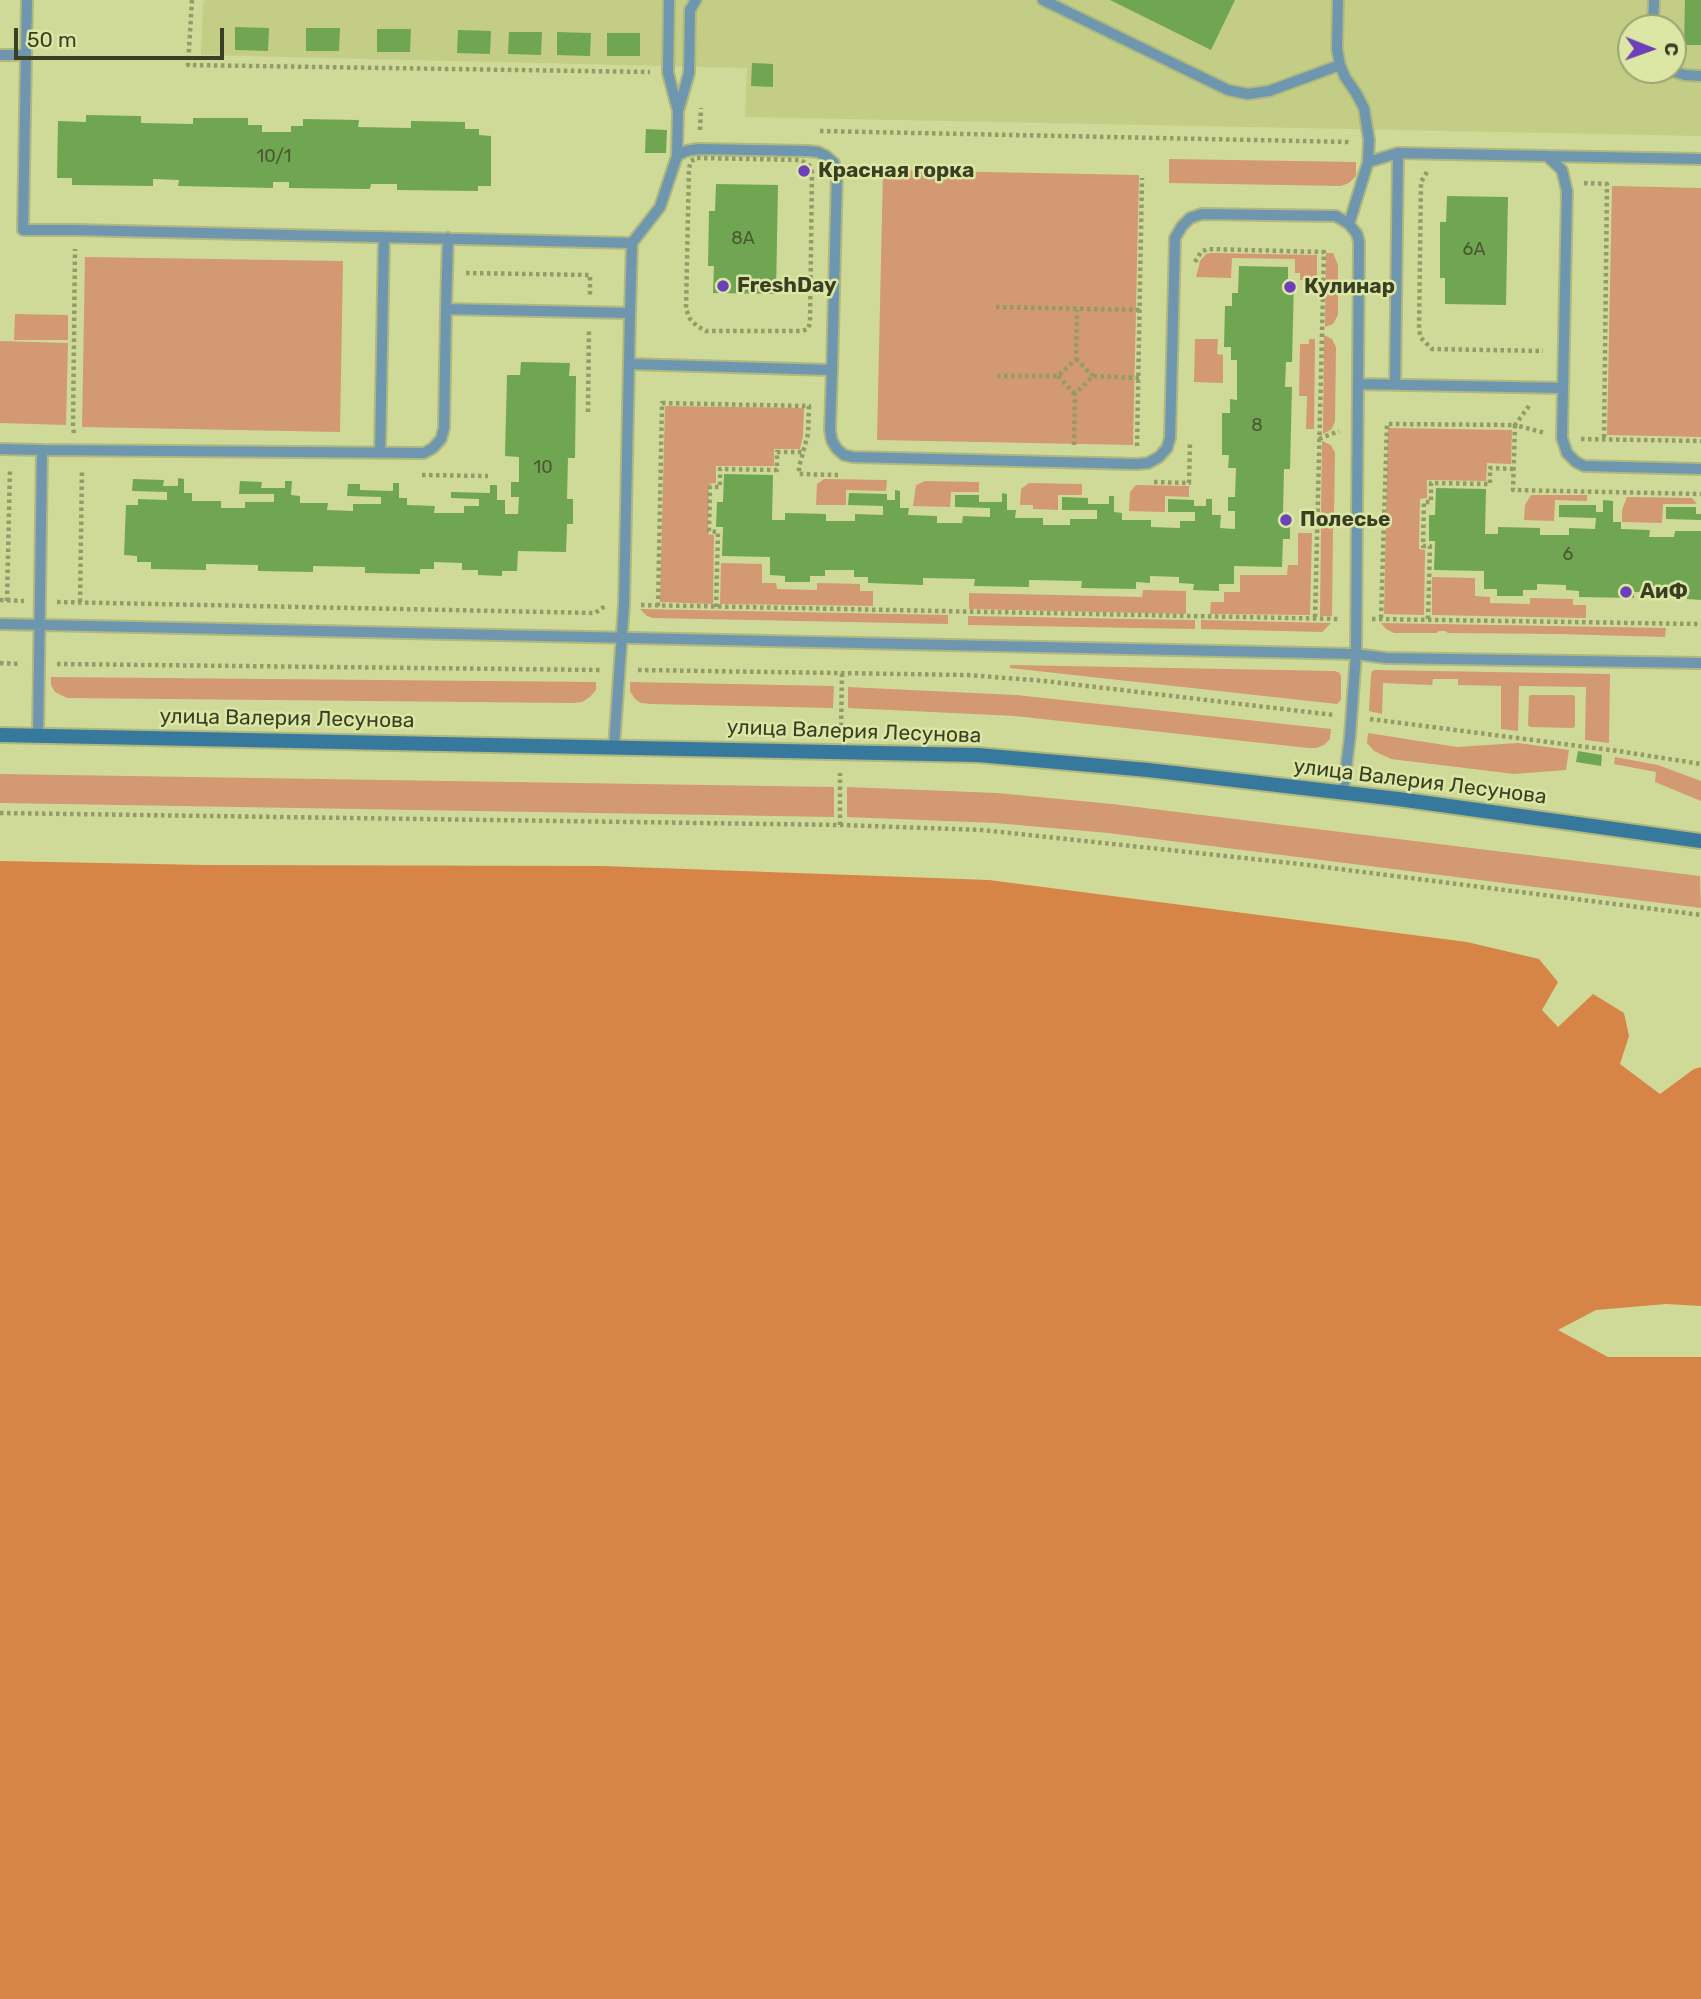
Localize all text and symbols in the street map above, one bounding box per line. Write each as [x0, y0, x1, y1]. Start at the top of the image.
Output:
scale bar [18, 14, 228, 58]
north arrow [1617, 14, 1687, 84]
text: 50 m [27, 27, 77, 52]
text: С [1660, 42, 1683, 56]
house number: 10/1 [256, 146, 292, 168]
place label: Красная горка [818, 158, 974, 184]
marker: Красная горка [796, 163, 812, 179]
house number: 8А [731, 228, 755, 250]
house number: 6А [1463, 239, 1485, 261]
place label: FreshDay [737, 273, 837, 299]
place label: Кулинар [1304, 274, 1395, 300]
marker: FreshDay [715, 278, 731, 294]
marker: Кулинар [1282, 279, 1298, 295]
house number: 8 [1251, 415, 1263, 437]
house number: 10 [533, 457, 553, 479]
place label: Полесье [1300, 507, 1391, 533]
marker: Полесье [1278, 512, 1294, 528]
house number: 6 [1563, 544, 1573, 566]
place label: АиФ [1640, 579, 1688, 605]
marker: АиФ [1618, 584, 1634, 600]
street label: улица Валерия Лесунова [159, 704, 415, 734]
street label: улица Валерия Лесунова [726, 715, 982, 749]
street label: улица Валерия Лесунова [1292, 754, 1548, 810]

